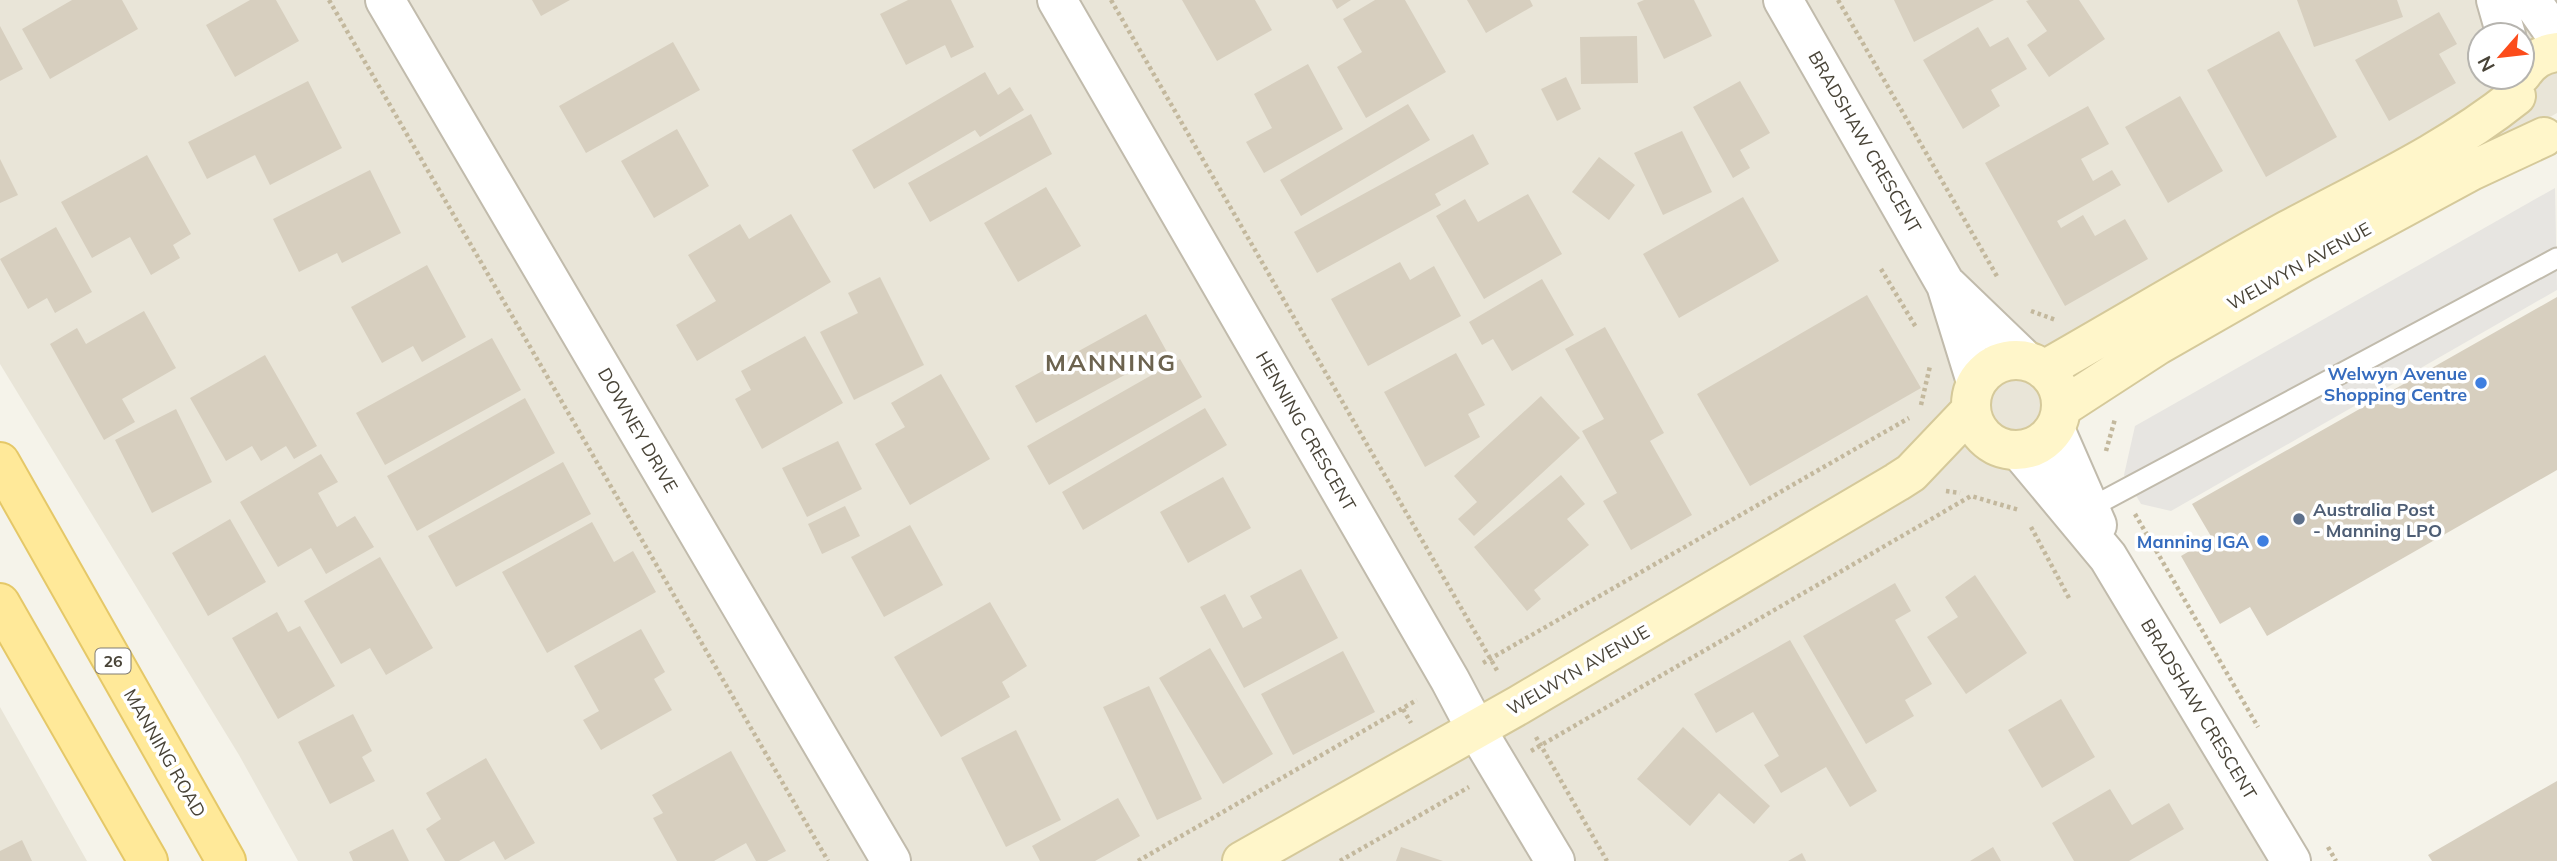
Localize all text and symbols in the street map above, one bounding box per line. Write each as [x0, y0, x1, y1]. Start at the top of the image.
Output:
north arrow [2466, 21, 2536, 91]
street label: BRADSHAW CRESCENT [1803, 47, 1927, 237]
text: N [2472, 52, 2500, 76]
street label: WELWYN AVENUE [2223, 217, 2375, 315]
district label: MANNING [1045, 347, 1177, 377]
street label: HENNING CRESCENT [1251, 347, 1361, 515]
place label: Welwyn Avenue Shopping Centre [2324, 362, 2467, 406]
street label: DOWNEY DRIVE [593, 363, 683, 497]
marker: Welwyn Avenue Shopping Centre [2473, 375, 2489, 391]
place label: Australia Post - Manning LPO [2313, 498, 2442, 542]
marker: Australia Post - Manning LPO [2291, 511, 2307, 527]
place label: Manning IGA [2137, 530, 2249, 553]
marker: Manning IGA [2255, 533, 2271, 549]
street label: BRADSHAW CRESCENT [2136, 614, 2262, 804]
street label: WELWYN AVENUE [1503, 620, 1653, 720]
road number: 26 [96, 648, 130, 674]
street label: MANNING ROAD [119, 685, 211, 821]

